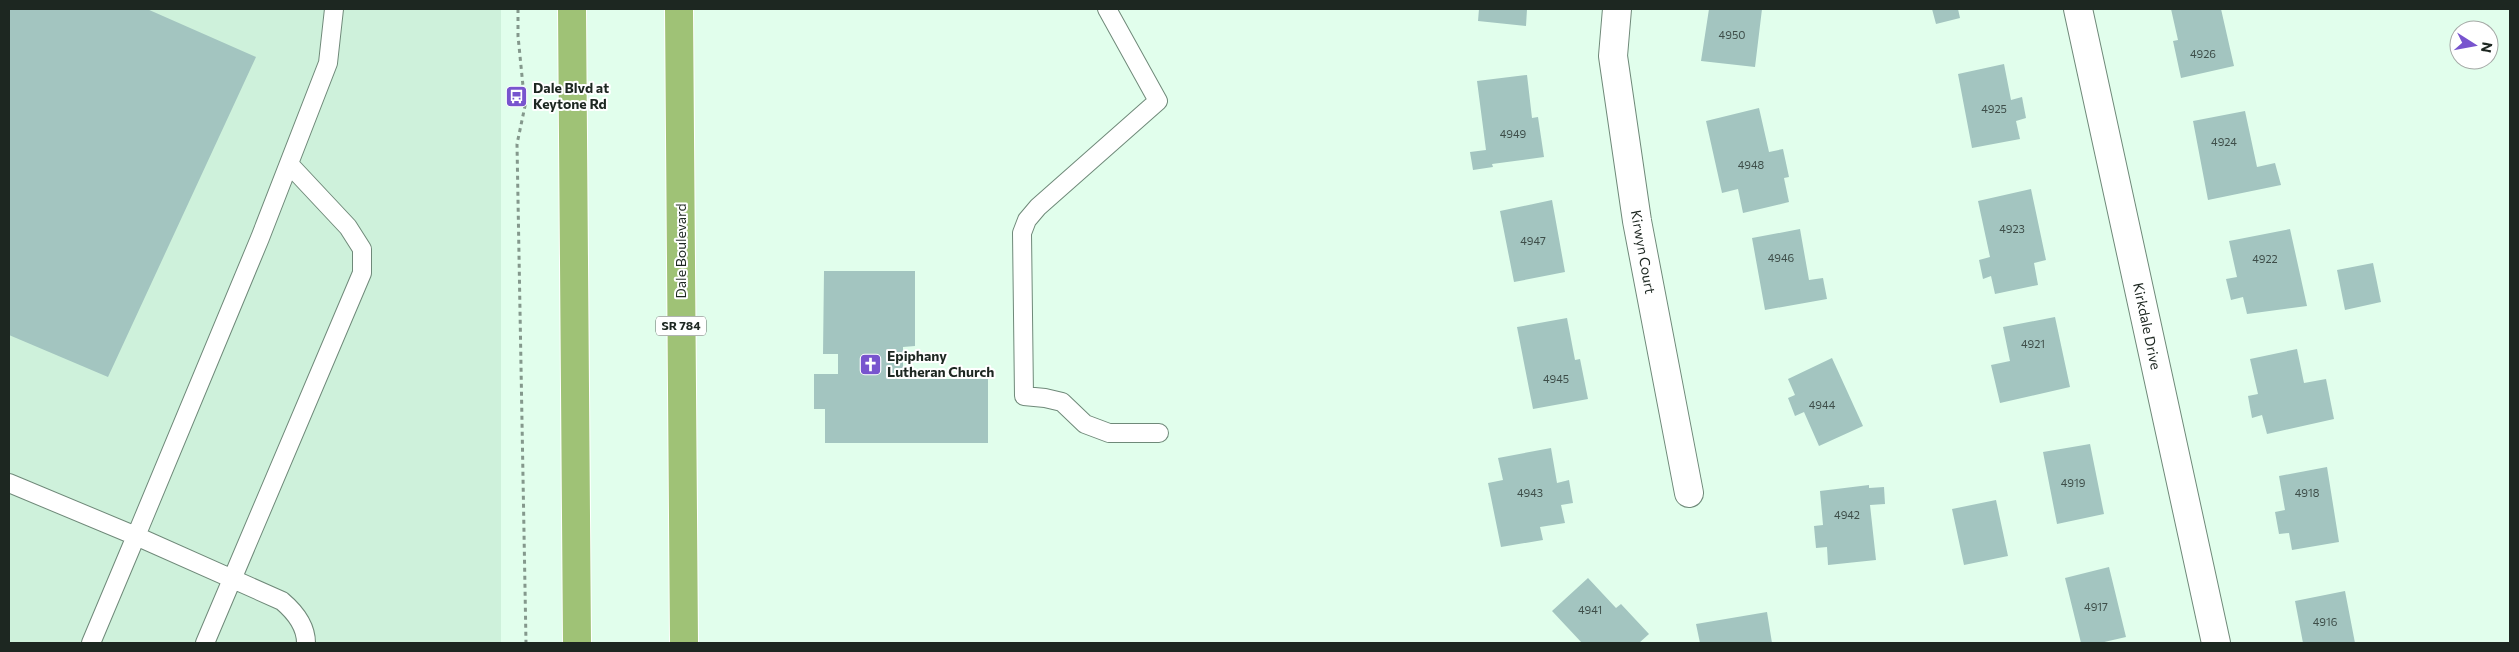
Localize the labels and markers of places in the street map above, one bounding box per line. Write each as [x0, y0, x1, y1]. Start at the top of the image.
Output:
place label: Dale Blvd at Keytone Rd [533, 79, 609, 112]
bus stop icon: Dale Blvd at Keytone Rd [505, 84, 529, 108]
place label: Epiphany Lutheran Church [887, 347, 994, 380]
church icon: Epiphany Lutheran Church [859, 352, 883, 376]

